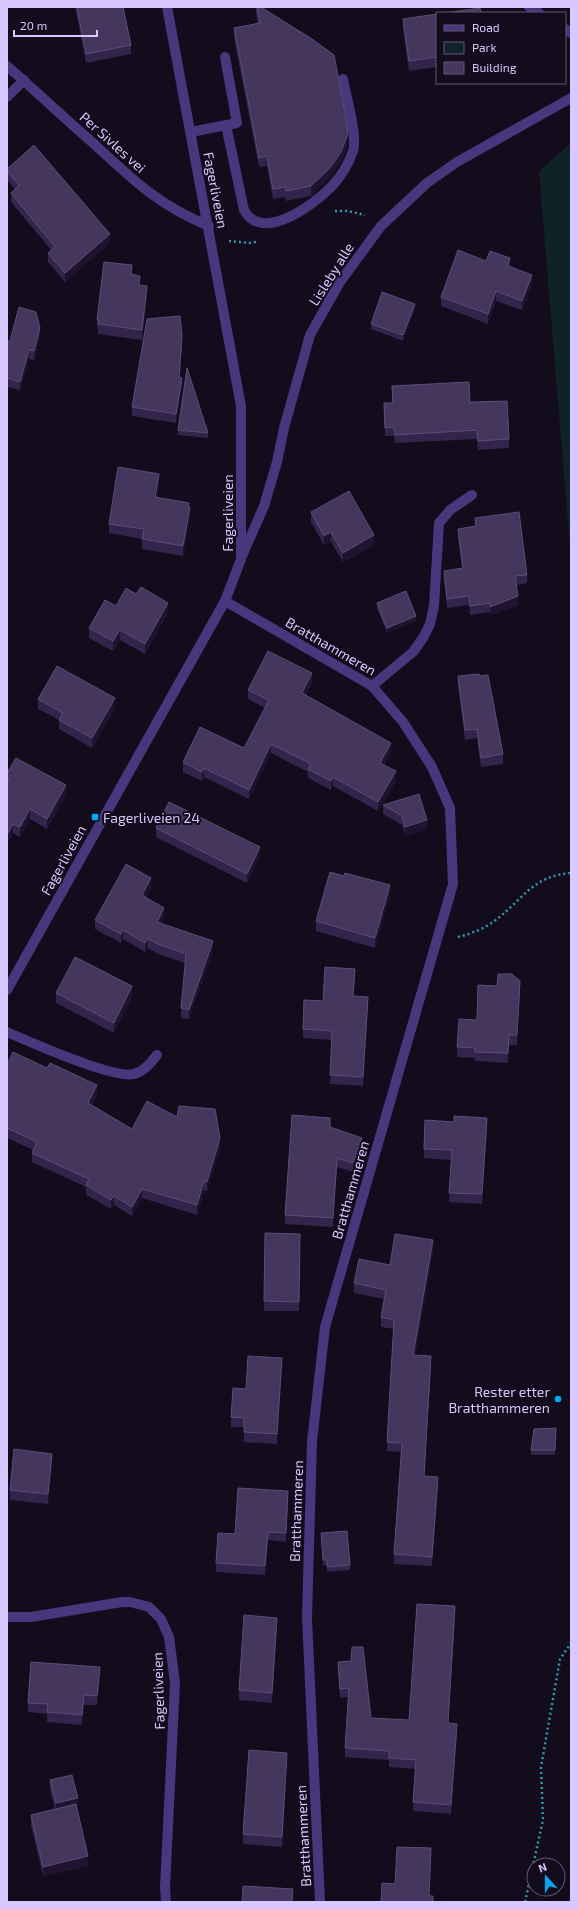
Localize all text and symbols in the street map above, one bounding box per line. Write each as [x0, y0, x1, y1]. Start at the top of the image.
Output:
scale bar [14, 12, 97, 38]
legend [436, 12, 566, 84]
text: 20 m [20, 18, 47, 32]
text: Road [472, 20, 500, 34]
text: Park [472, 40, 497, 54]
text: Building [472, 60, 517, 74]
street label: Per Sivles vei [77, 108, 149, 176]
street label: Fagerliveien [200, 150, 232, 230]
street label: Lisleby alle [305, 239, 357, 309]
street label: Fagerliveien [219, 474, 236, 552]
street label: Bratthammeren [283, 613, 379, 679]
place label: Fagerliveien 24 [103, 809, 200, 826]
marker: Fagerliveien 24 [90, 812, 100, 822]
street label: Fagerliveien [37, 822, 89, 898]
street label: Bratthammeren [328, 1139, 372, 1241]
place label: Rester etter Bratthammeren [448, 1383, 550, 1416]
marker: Rester etter Bratthammeren [553, 1394, 563, 1404]
street label: Bratthammeren [286, 1460, 306, 1562]
street label: Fagerliveien [148, 1652, 168, 1730]
street label: Bratthammeren [292, 1785, 314, 1887]
north arrow [526, 1857, 566, 1897]
text: N [536, 1860, 548, 1875]

